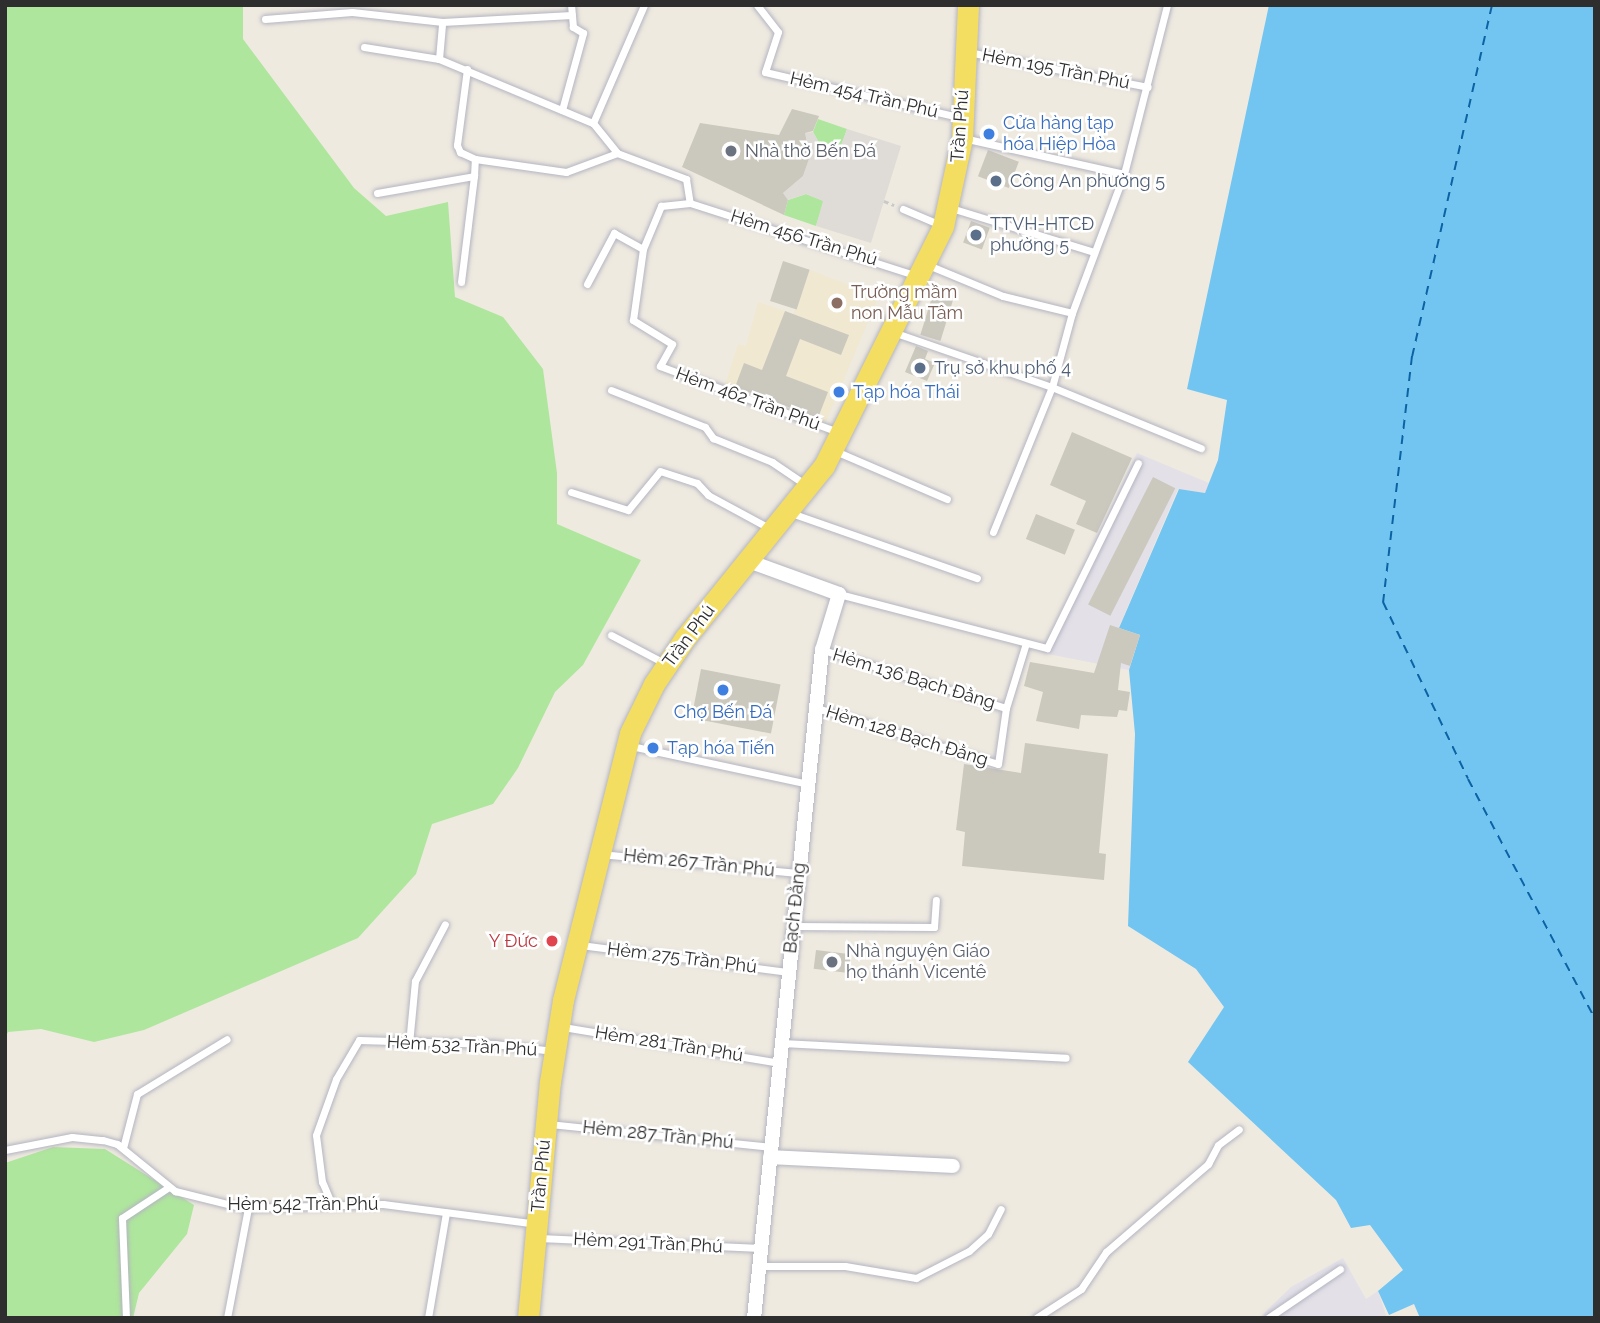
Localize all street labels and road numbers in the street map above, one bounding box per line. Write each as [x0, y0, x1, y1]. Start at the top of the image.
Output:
street label: Hẻm 195 Trần Phú [980, 44, 1132, 94]
street label: Hẻm 454 Trần Phú [788, 67, 940, 123]
street label: Trần Phú [947, 89, 973, 163]
street label: Hẻm 456 Trần Phú [728, 205, 880, 271]
street label: Hẻm 462 Trần Phú [673, 363, 823, 435]
street label: Trần Phú [658, 600, 720, 672]
street label: Hẻm 136 Bạch Đằng [830, 644, 998, 714]
street label: Hẻm 128 Bạch Đằng [823, 701, 991, 771]
street label: Hẻm 267 Trần Phú [622, 844, 776, 882]
street label: Bạch Đằng [779, 862, 811, 954]
street label: Hẻm 275 Trần Phú [606, 938, 758, 978]
street label: Hẻm 281 Trần Phú [593, 1022, 745, 1066]
street label: Hẻm 532 Trần Phú [386, 1031, 538, 1061]
street label: Hẻm 287 Trần Phú [581, 1116, 735, 1154]
street label: Trần Phú [527, 1139, 555, 1213]
street label: Hẻm 542 Trần Phú [227, 1193, 379, 1215]
street label: Hẻm 291 Trần Phú [572, 1228, 724, 1258]

